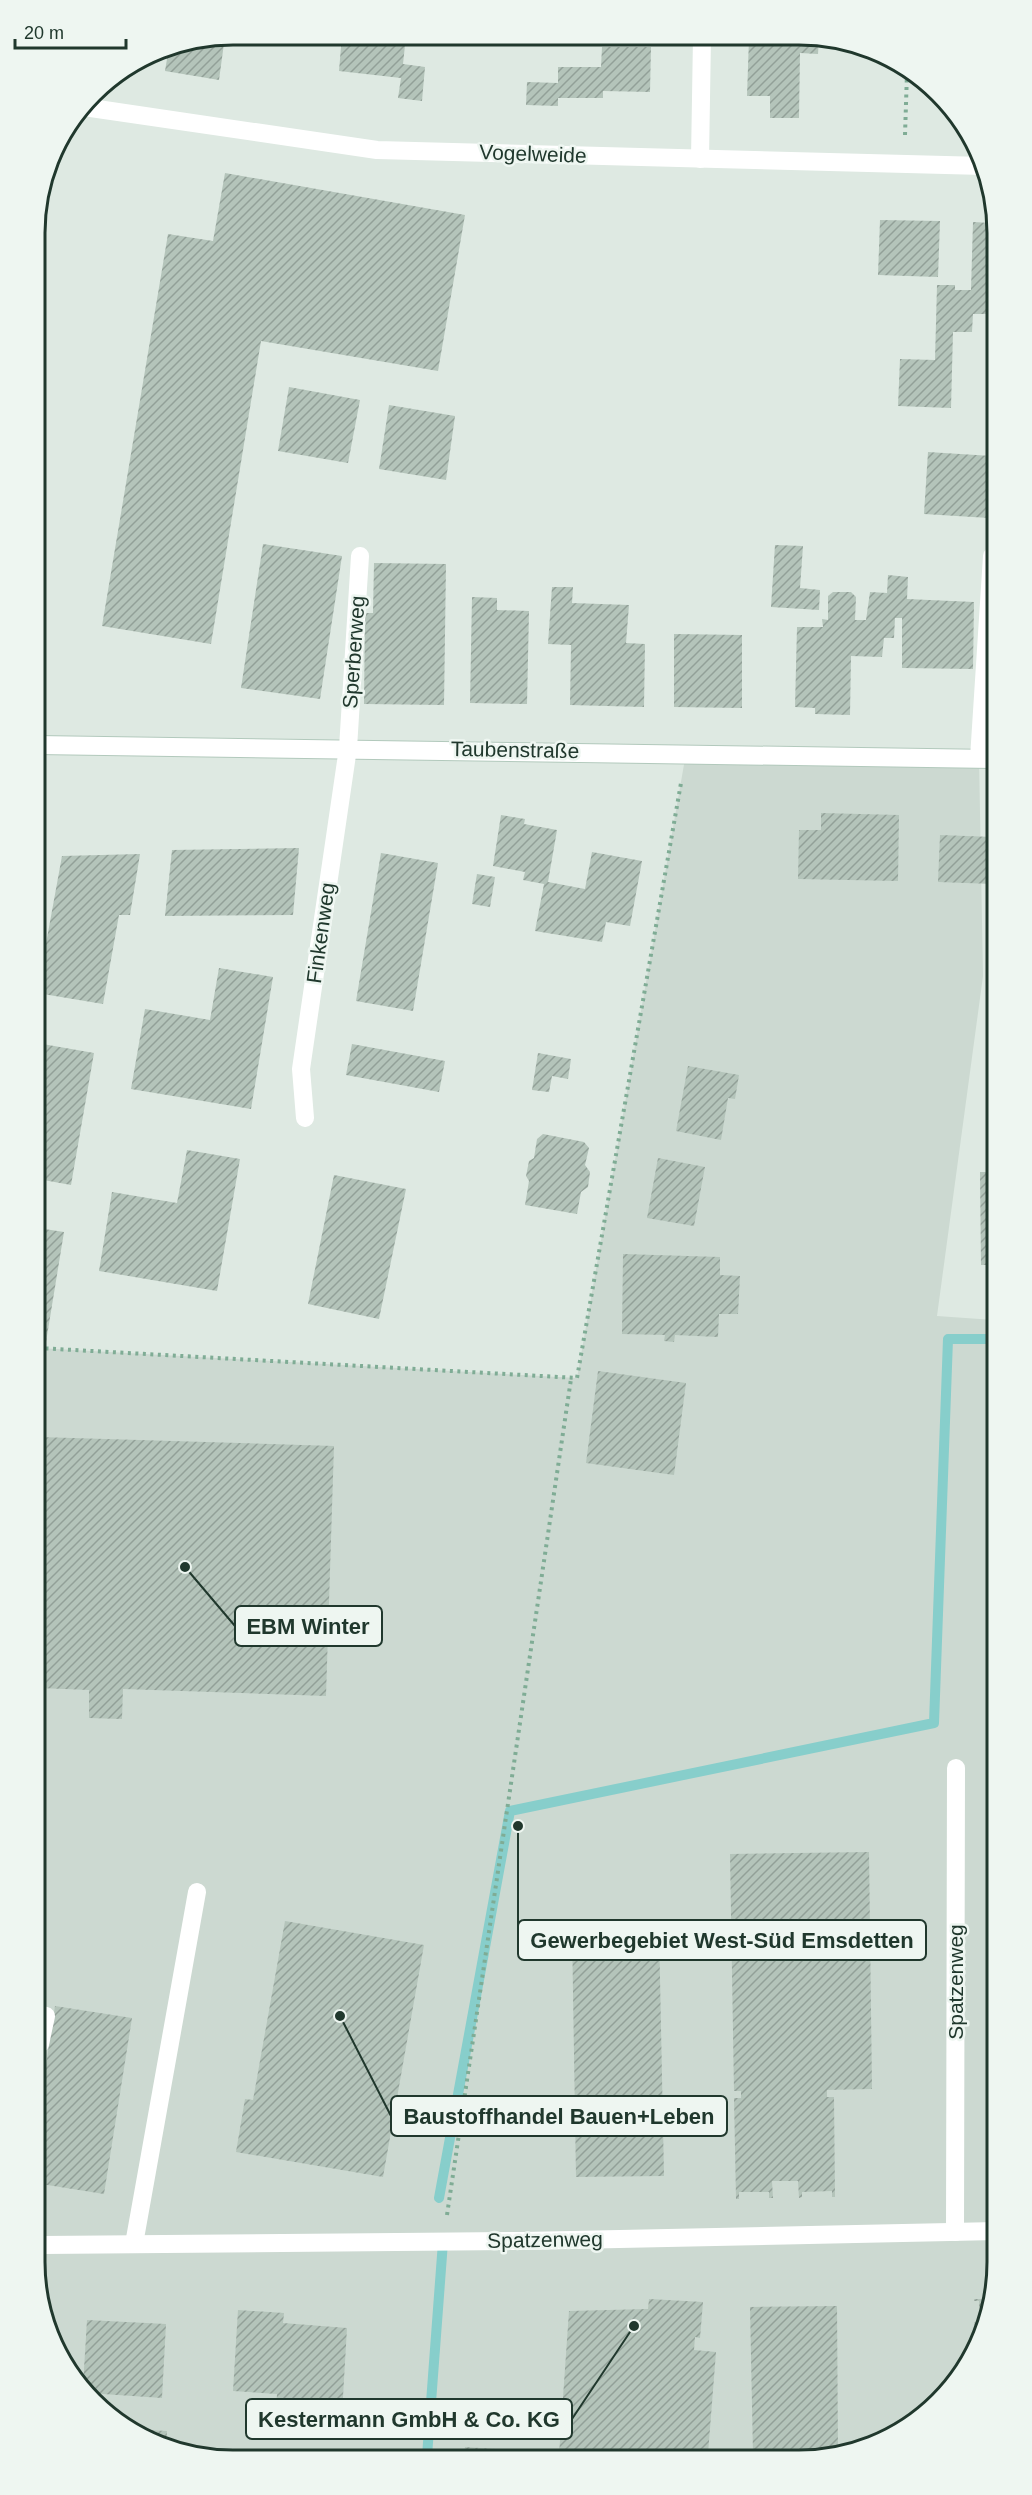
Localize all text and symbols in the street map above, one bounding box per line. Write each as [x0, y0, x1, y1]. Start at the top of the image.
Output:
scale bar [15, 12, 126, 50]
text: 20 m [24, 23, 64, 43]
street label: Vogelweide [479, 140, 587, 167]
street label: Sperberweg [338, 595, 369, 709]
street label: Taubenstraße [451, 737, 579, 762]
street label: Finkenweg [302, 881, 339, 985]
callout: EBM Winter [235, 1606, 382, 1646]
text: EBM Winter [246, 1614, 370, 1639]
callout: Gewerbegebiet West-Süd Emsdetten [518, 1920, 926, 1960]
street label: Spatzenweg [944, 1924, 967, 2040]
text: Gewerbegebiet West-Süd Emsdetten [530, 1928, 914, 1953]
callout: Baustoffhandel Bauen+Leben [391, 2096, 727, 2136]
text: Baustoffhandel Bauen+Leben [403, 2104, 715, 2129]
street label: Spatzenweg [487, 2227, 603, 2252]
callout: Kestermann GmbH & Co. KG [246, 2399, 572, 2439]
text: Kestermann GmbH & Co. KG [258, 2407, 560, 2432]

